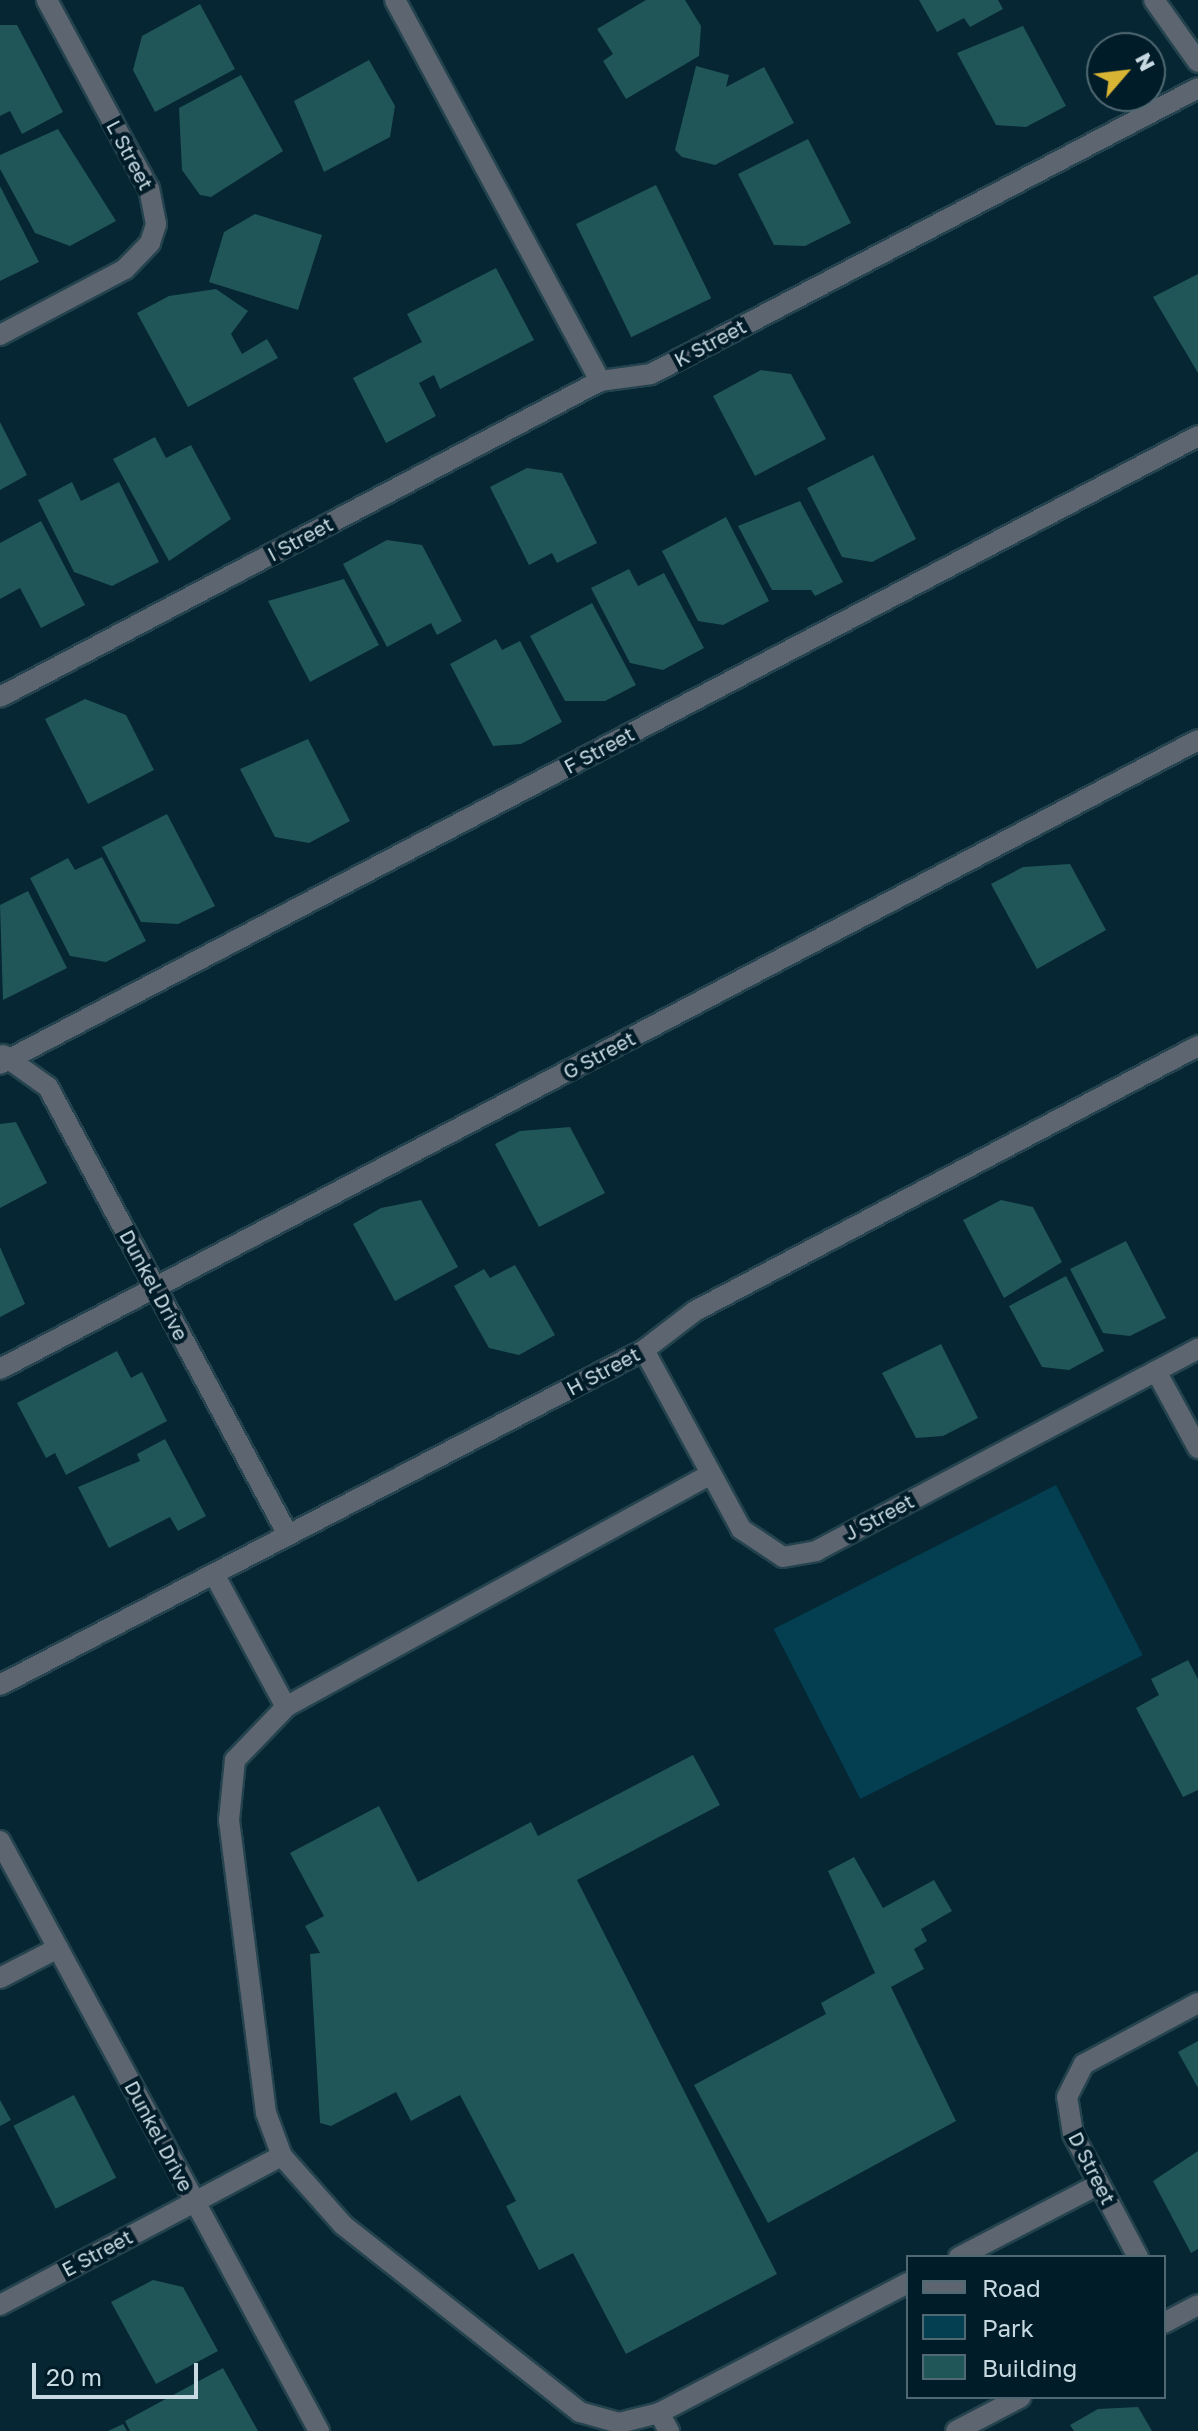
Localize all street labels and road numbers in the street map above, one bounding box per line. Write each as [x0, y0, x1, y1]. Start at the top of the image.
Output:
street label: L Street [102, 116, 158, 194]
street label: K Street [670, 314, 750, 372]
street label: I Street [263, 512, 337, 566]
street label: F Street [560, 722, 638, 778]
street label: G Street [559, 1026, 639, 1084]
street label: Dunkel Drive [115, 1226, 193, 1344]
street label: H Street [562, 1342, 644, 1400]
street label: J Street [840, 1489, 918, 1545]
street label: Dunkel Drive [120, 2077, 198, 2195]
street label: D Street [1064, 2128, 1120, 2208]
street label: E Street [58, 2224, 136, 2282]

